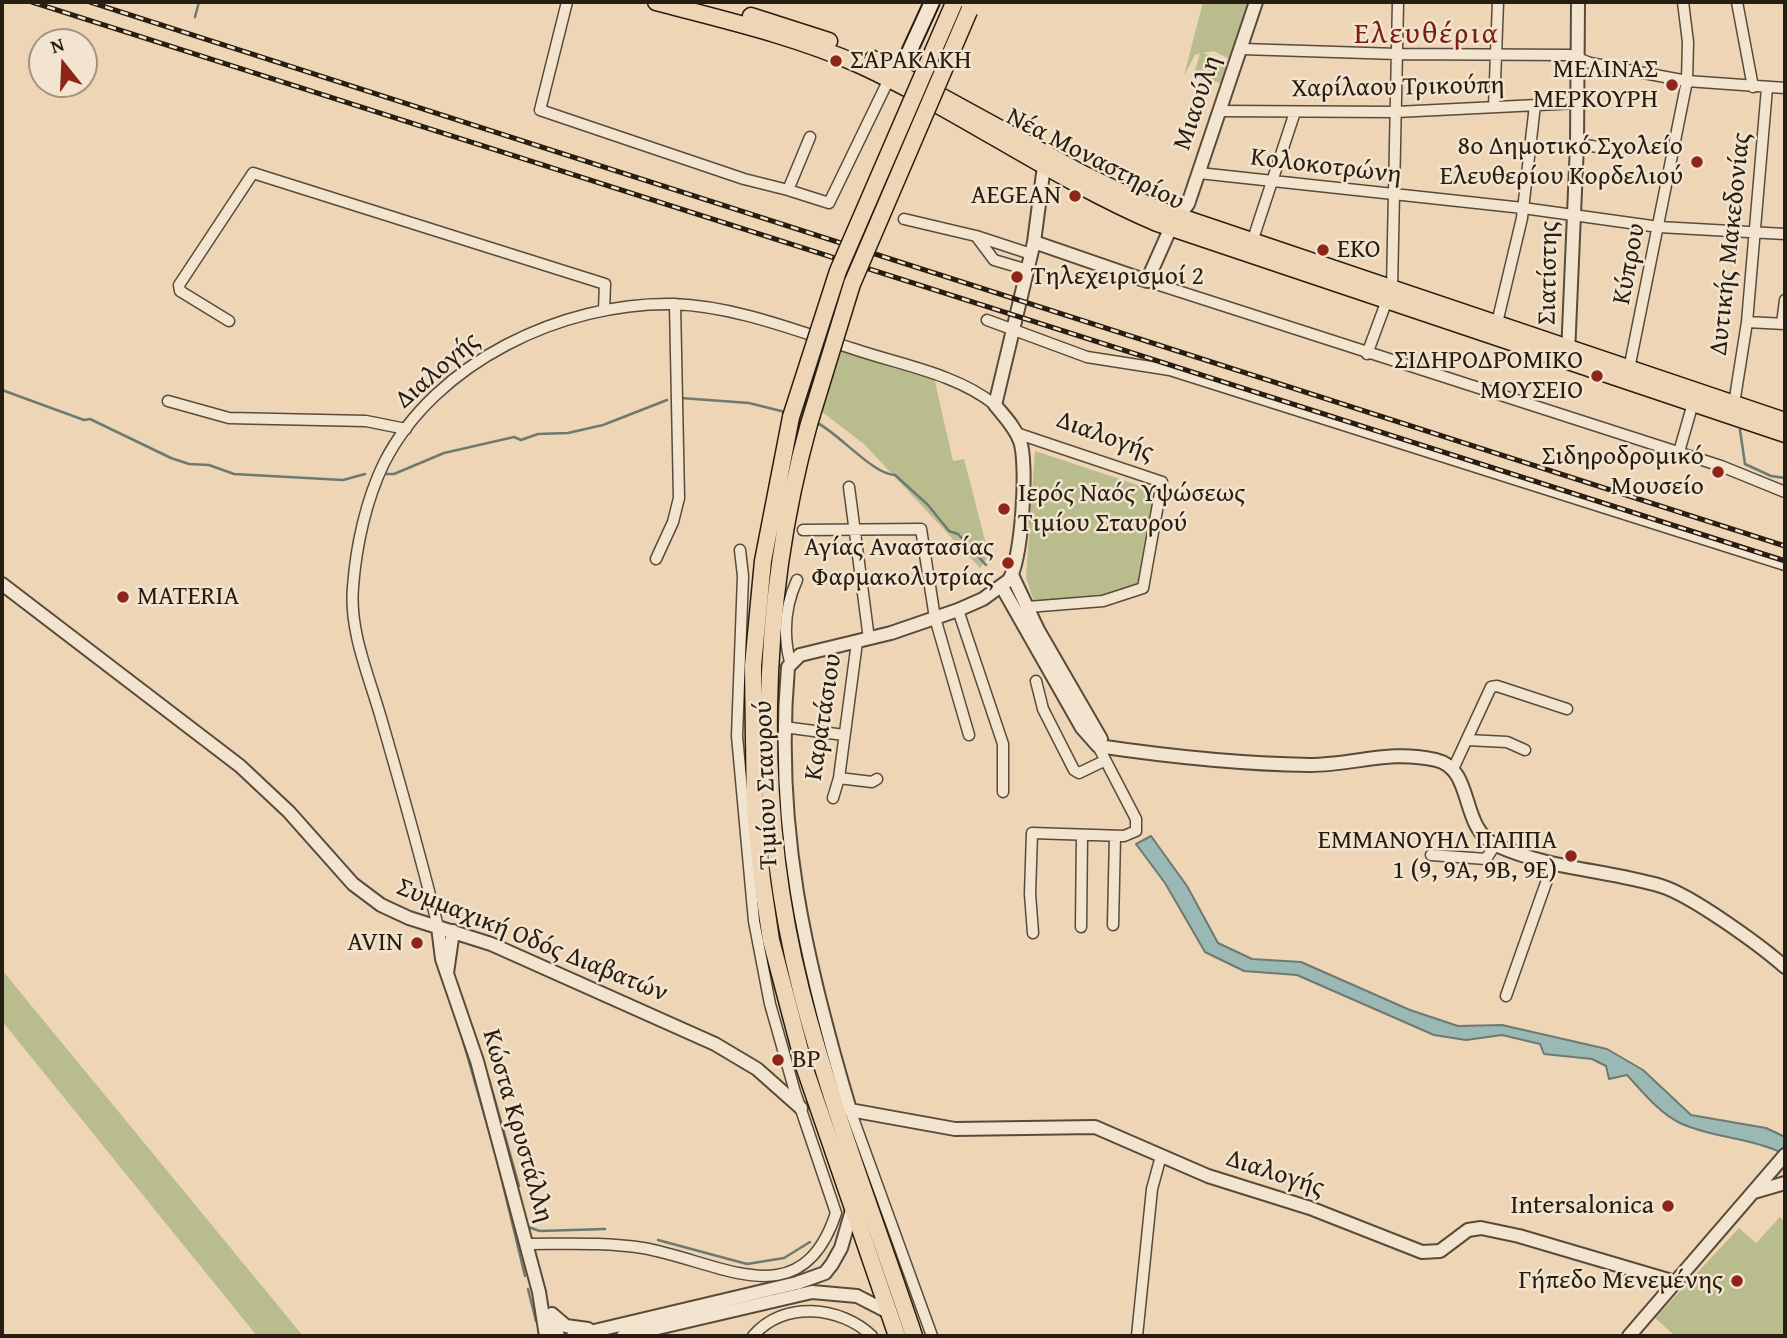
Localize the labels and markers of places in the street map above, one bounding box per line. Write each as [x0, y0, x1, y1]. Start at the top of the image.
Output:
place label: ΣΑΡΑΚΑΚΗ [850, 45, 972, 77]
marker: ΣΑΡΑΚΑΚΗ [828, 53, 844, 69]
place label: ΜΕΛΙΝΑΣ ΜΕΡΚΟΥΡΗ [1533, 54, 1658, 116]
marker: ΜΕΛΙΝΑΣ ΜΕΡΚΟΥΡΗ [1664, 77, 1680, 93]
place label: 8ο Δημοτικό Σχολείο Ελευθερίου Κορδελιού [1440, 131, 1683, 192]
marker: 8ο Δημοτικό Σχολείο Ελευθερίου Κορδελιού [1689, 154, 1705, 170]
place label: AEGEAN [971, 180, 1061, 212]
marker: AEGEAN [1067, 188, 1083, 204]
place label: EKO [1337, 234, 1381, 266]
marker: EKO [1315, 242, 1331, 258]
place label: Τηλεχειρισμοί 2 [1031, 261, 1204, 293]
marker: Τηλεχειρισμοί 2 [1009, 269, 1025, 285]
place label: ΣΙΔΗΡΟΔΡΟΜΙΚΟ ΜΟΥΣΕΙΟ [1394, 345, 1583, 406]
marker: ΣΙΔΗΡΟΔΡΟΜΙΚΟ ΜΟΥΣΕΙΟ [1589, 368, 1605, 384]
place label: Σιδηροδρομικό Μουσείο [1542, 441, 1704, 503]
marker: Σιδηροδρομικό Μουσείο [1710, 464, 1726, 480]
place label: Ιερός Ναός Υψώσεως Τιμίου Σταυρού [1018, 478, 1245, 540]
marker: Ιερός Ναός Υψώσεως Τιμίου Σταυρού [996, 501, 1012, 517]
place label: Αγίας Αναστασίας Φαρμακολυτρίας [804, 532, 994, 594]
marker: Αγίας Αναστασίας Φαρμακολυτρίας [1000, 555, 1016, 571]
place label: MATERIA [137, 581, 239, 613]
marker: MATERIA [115, 589, 131, 605]
place label: ΕΜΜΑΝΟΥΗΛ ΠΑΠΠΑ 1 (9, 9Α, 9Β, 9Ε) [1318, 825, 1557, 886]
marker: ΕΜΜΑΝΟΥΗΛ ΠΑΠΠΑ 1 (9, 9Α, 9Β, 9Ε) [1563, 848, 1579, 864]
place label: AVIN [347, 927, 403, 959]
marker: AVIN [409, 935, 425, 951]
place label: BP [792, 1044, 821, 1076]
marker: BP [770, 1052, 786, 1068]
place label: Intersalonica [1510, 1190, 1654, 1222]
marker: Intersalonica [1660, 1198, 1676, 1214]
place label: Γήπεδο Μενεμένης [1518, 1265, 1723, 1297]
marker: Γήπεδο Μενεμένης [1729, 1273, 1745, 1289]

